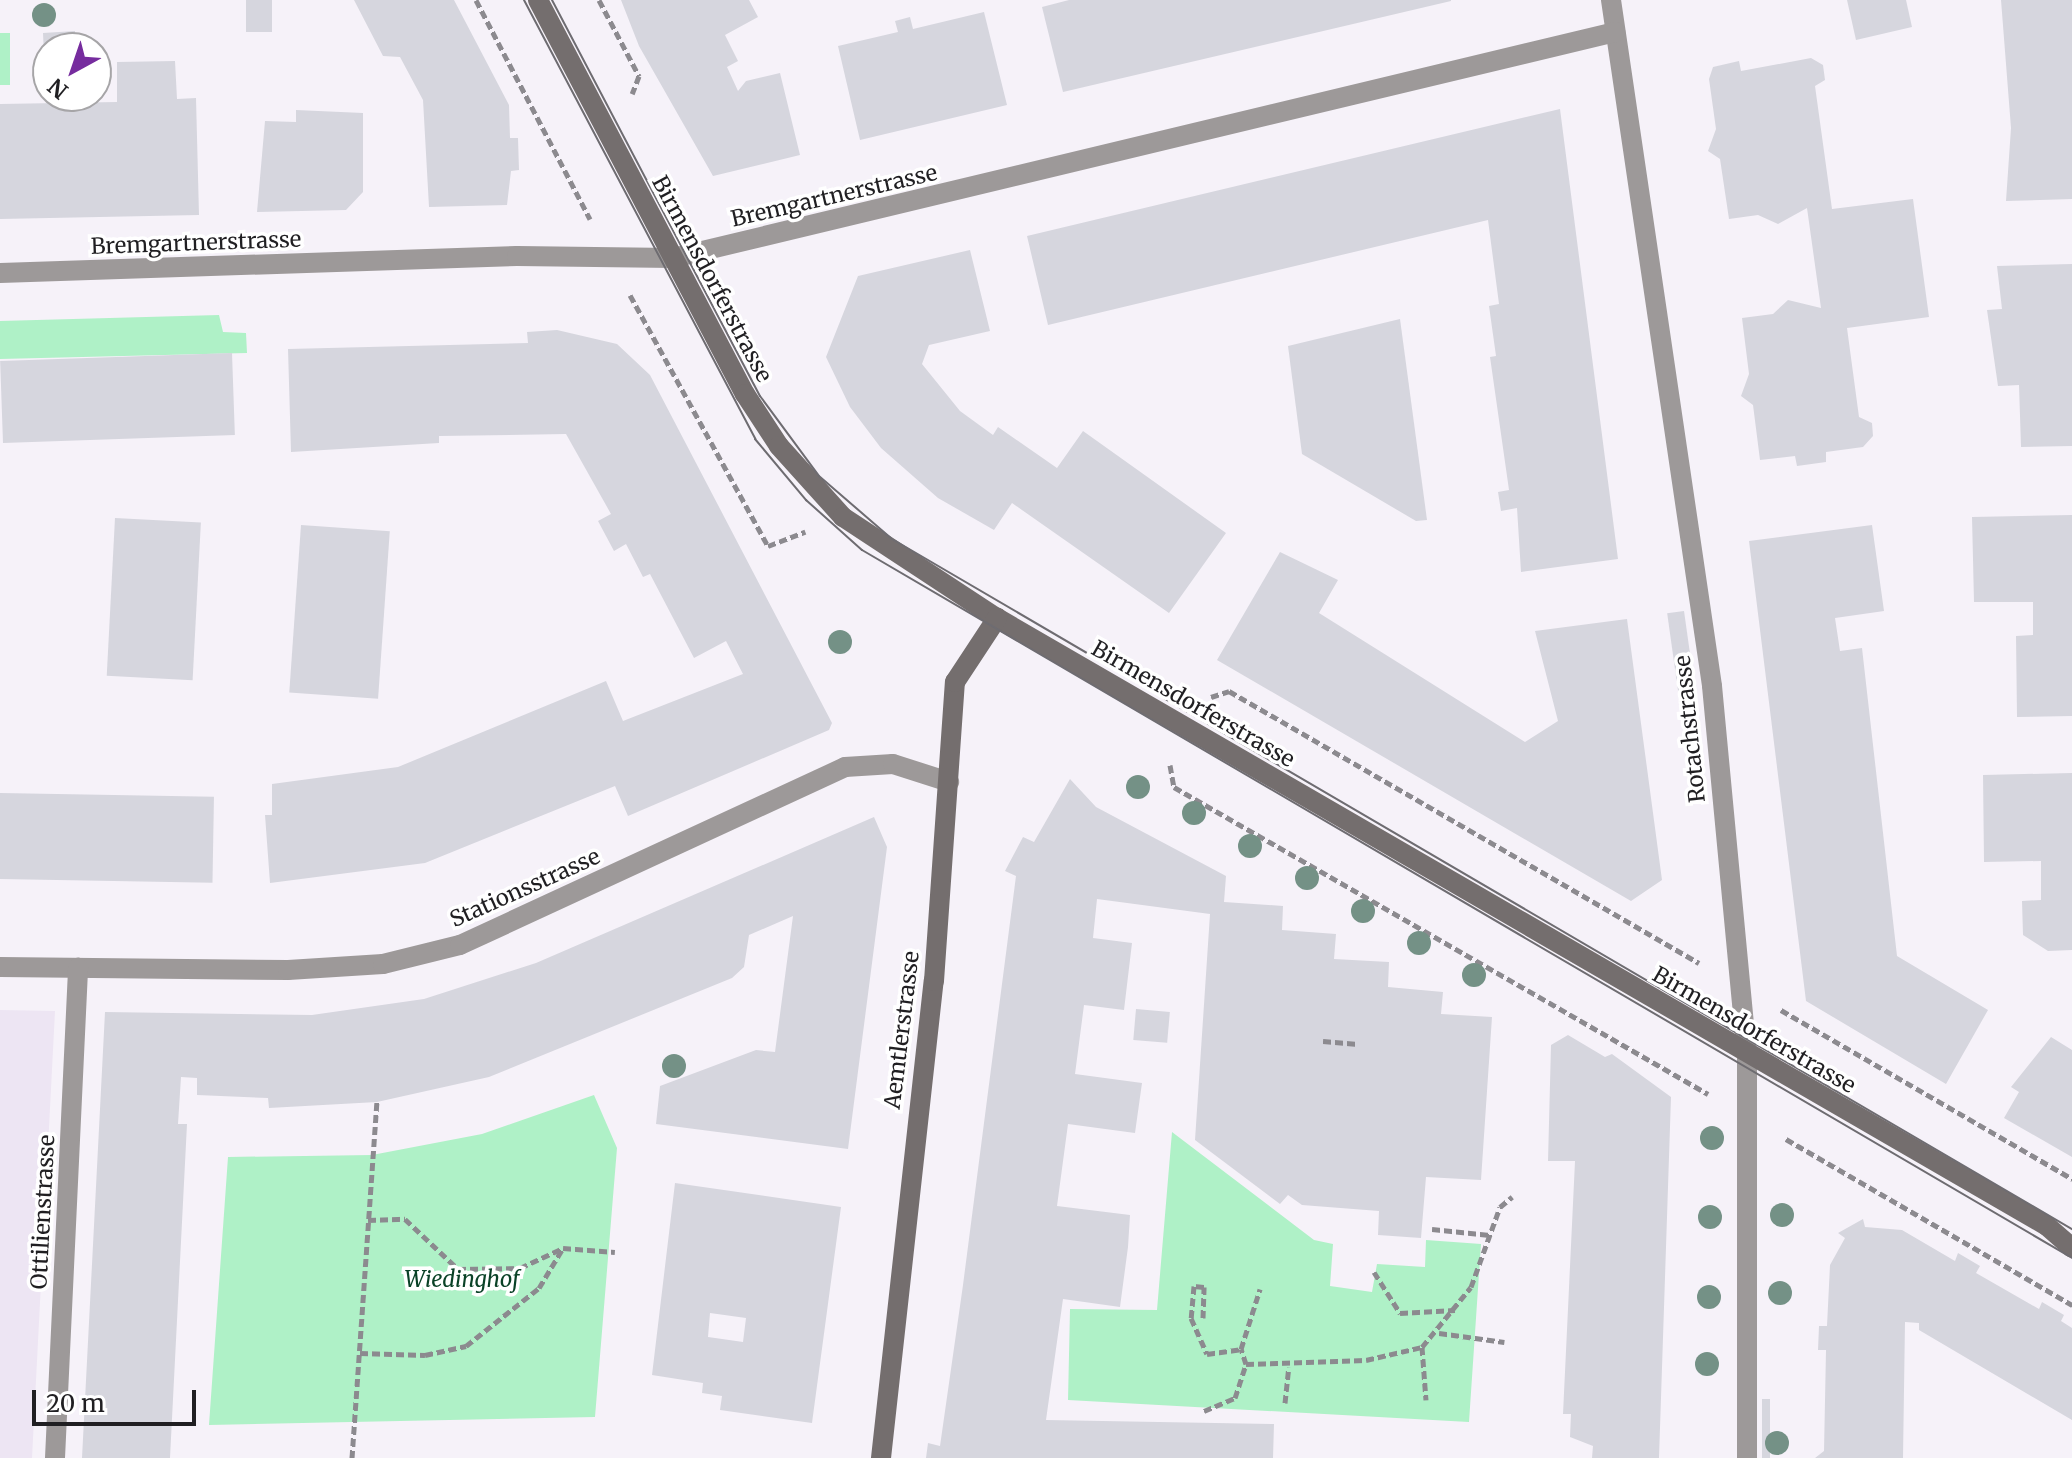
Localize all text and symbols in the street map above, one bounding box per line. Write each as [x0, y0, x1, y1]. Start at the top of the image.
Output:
north arrow [32, 32, 112, 112]
text: N [42, 73, 74, 105]
street label: Bremgartnerstrasse [728, 159, 940, 233]
street label: Birmensdorferstrasse [646, 171, 778, 387]
street label: Bremgartnerstrasse [90, 226, 302, 260]
street label: Birmensdorferstrasse [1087, 635, 1299, 773]
street label: Rotachstrasse [1669, 654, 1711, 804]
street label: Stationsstrasse [446, 843, 604, 933]
street label: Aemtlerstrasse [879, 950, 925, 1110]
street label: Birmensdorferstrasse [1648, 961, 1860, 1099]
street label: Ottilienstrasse [26, 1134, 60, 1290]
park label: Wiedinghof [404, 1267, 520, 1293]
scale bar [36, 1374, 200, 1424]
text: 20 m [46, 1388, 105, 1419]

